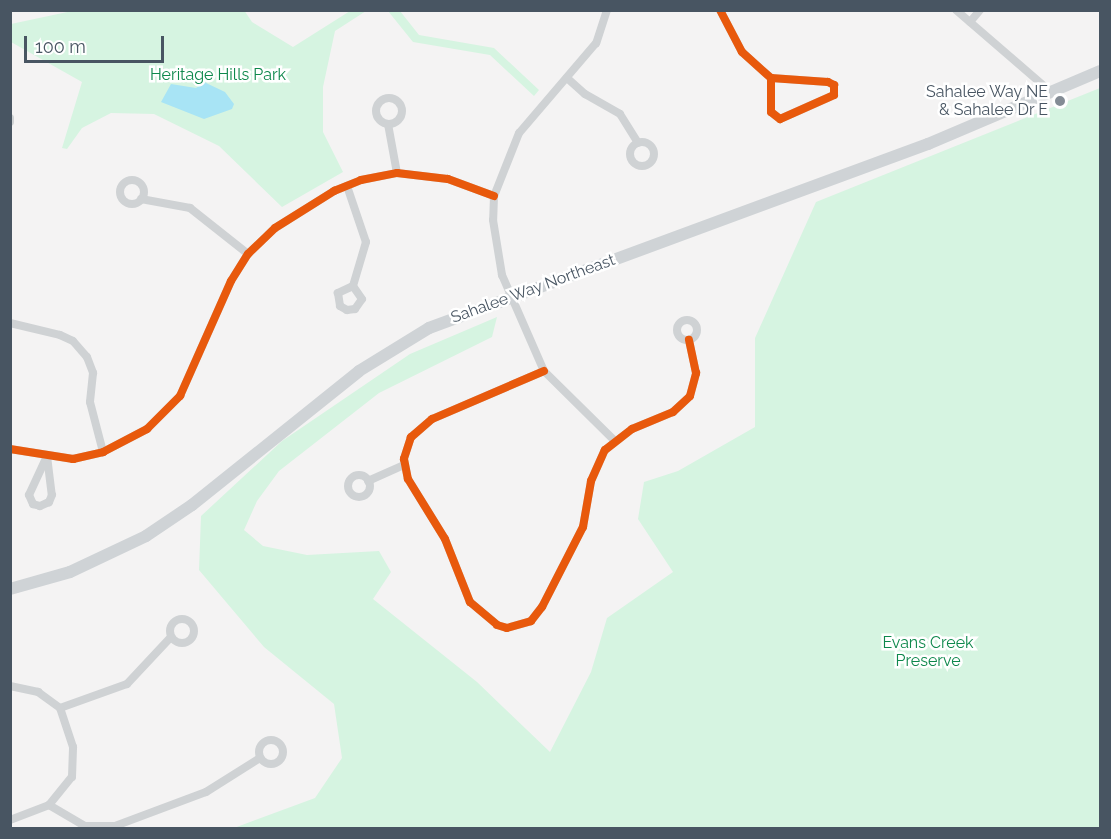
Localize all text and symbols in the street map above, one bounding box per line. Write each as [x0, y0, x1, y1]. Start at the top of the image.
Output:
scale bar [27, 24, 166, 62]
text: 100 m [35, 36, 86, 57]
park label: Heritage Hills Park [150, 65, 286, 85]
place label: Sahalee Way NE & Sahalee Dr E [925, 82, 1048, 120]
marker: Sahalee Way NE & Sahalee Dr E [1053, 94, 1067, 108]
street label: Sahalee Way Northeast [448, 250, 618, 328]
park label: Evans Creek Preserve [882, 633, 974, 671]

